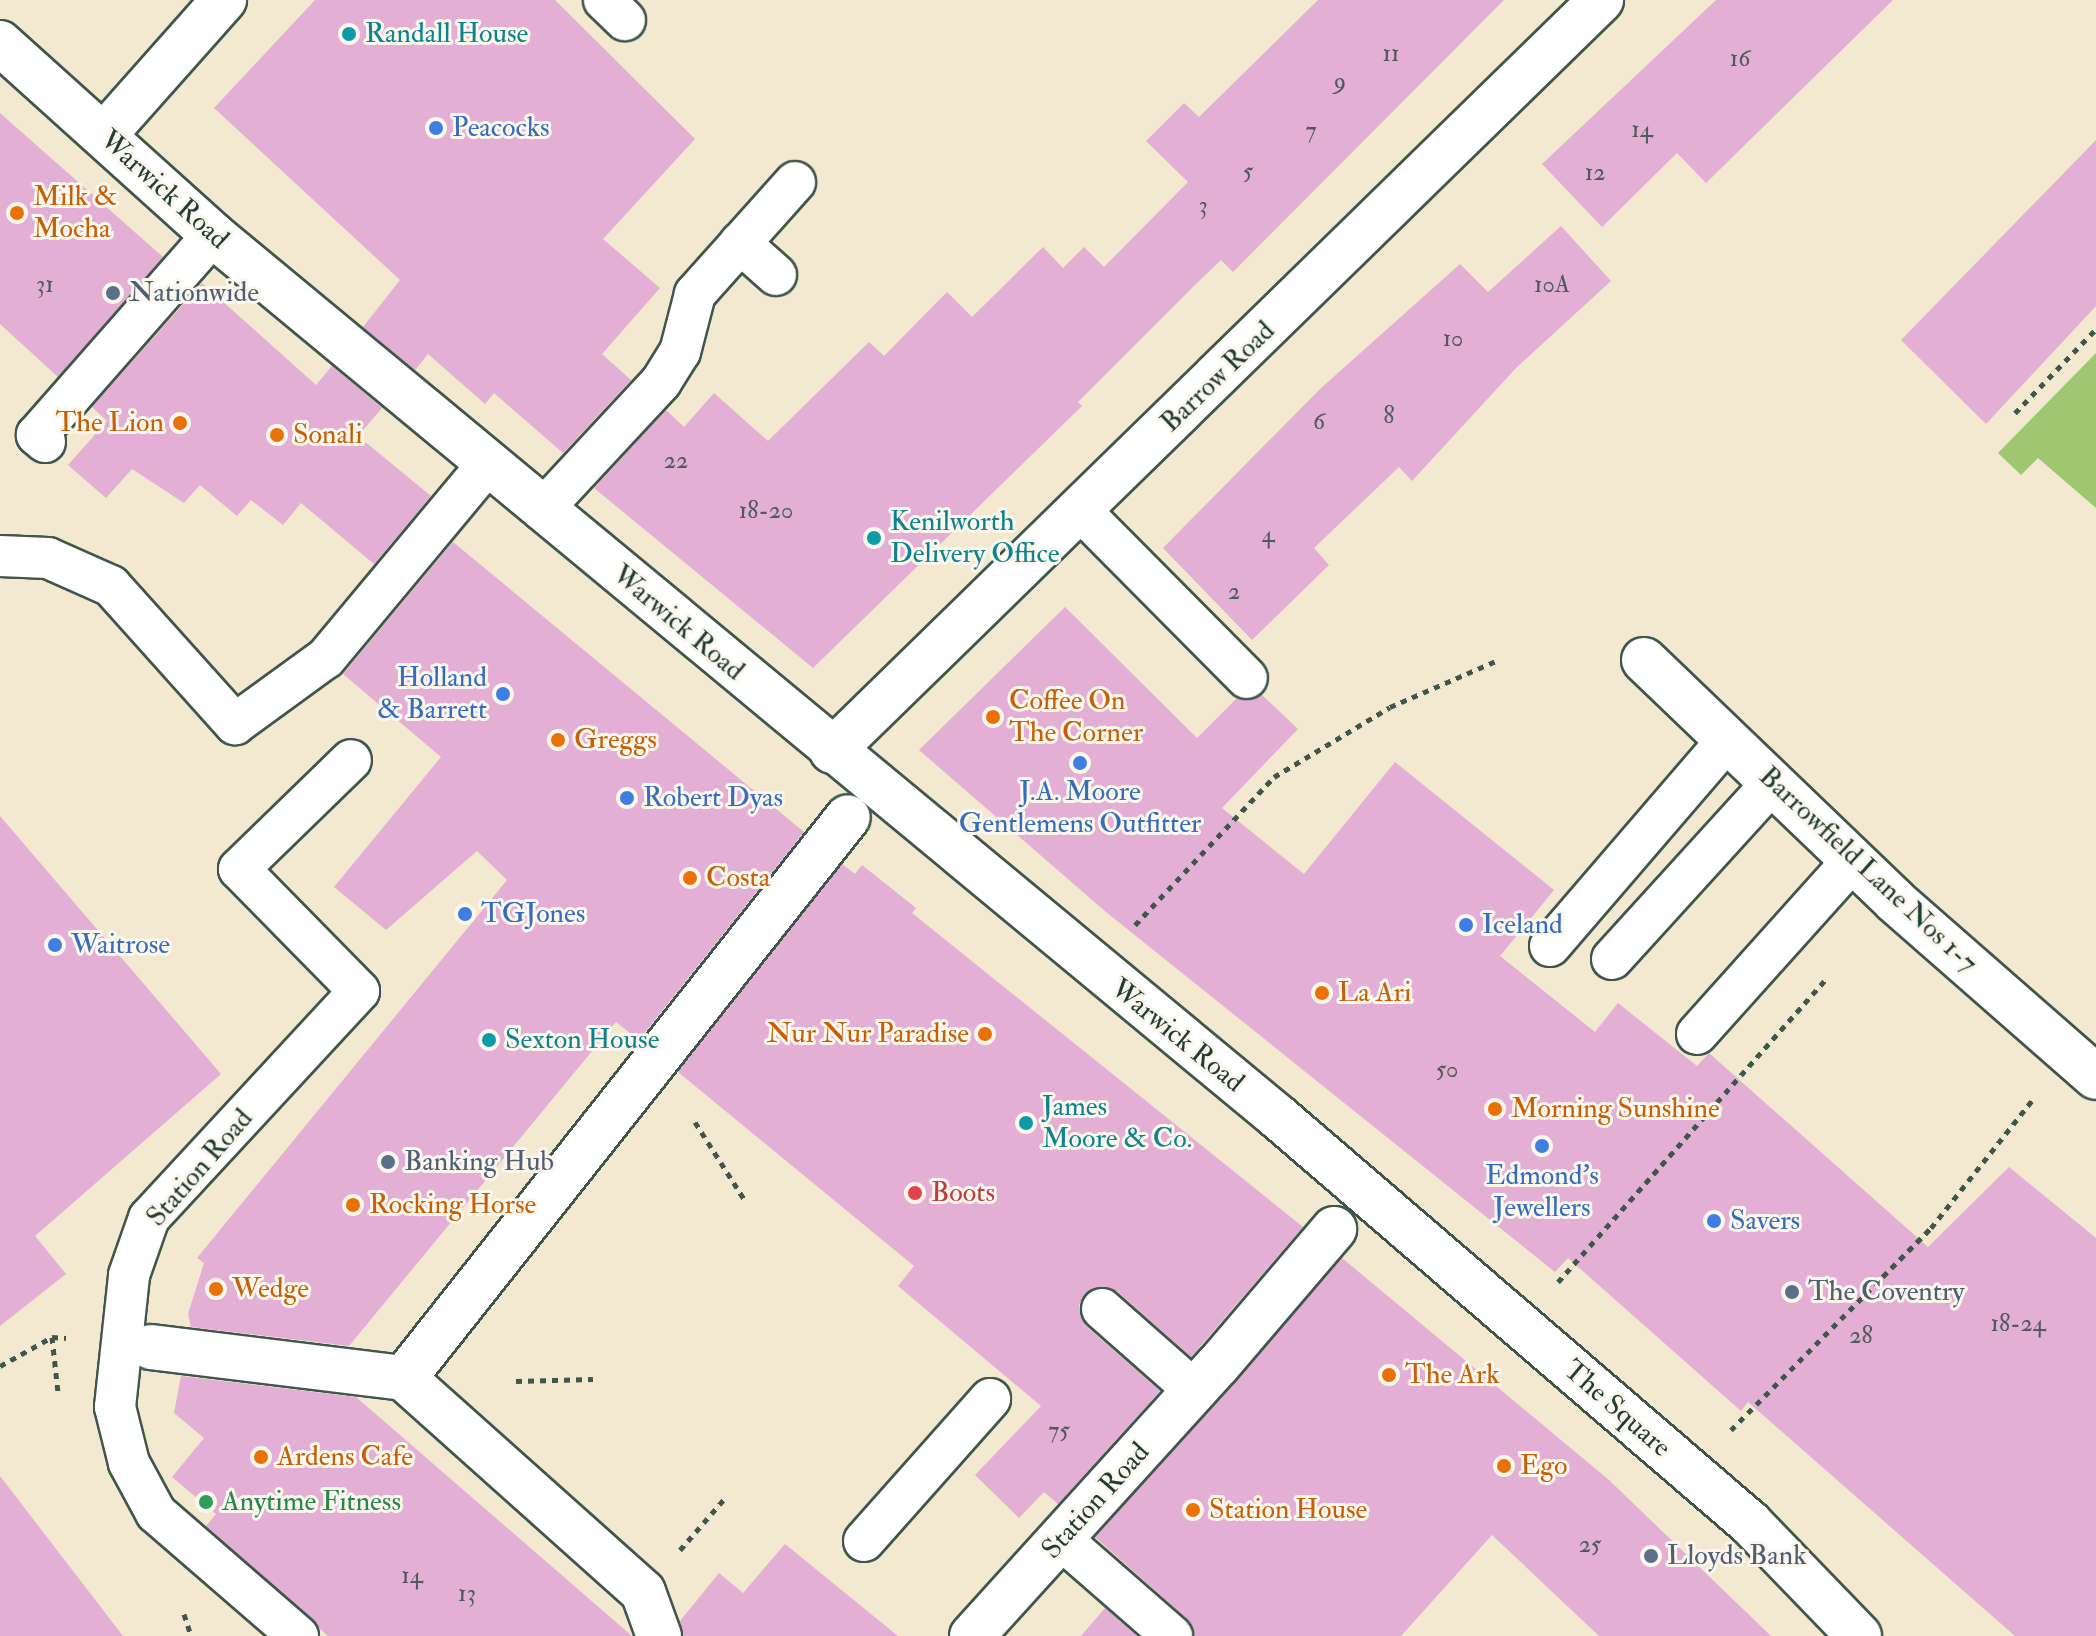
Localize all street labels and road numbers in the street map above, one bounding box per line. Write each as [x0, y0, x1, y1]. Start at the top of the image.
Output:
street label: Warwick Road [93, 123, 235, 257]
street label: Barrow Road [1154, 314, 1282, 440]
street label: Warwick Road [605, 558, 751, 688]
street label: Barrowfield Lane Nos 1-7 [1752, 760, 1984, 980]
street label: Warwick Road [1104, 972, 1250, 1100]
street label: Station Road [140, 1102, 260, 1234]
street label: The Square [1556, 1353, 1678, 1465]
street label: Station Road [1035, 1436, 1157, 1566]

